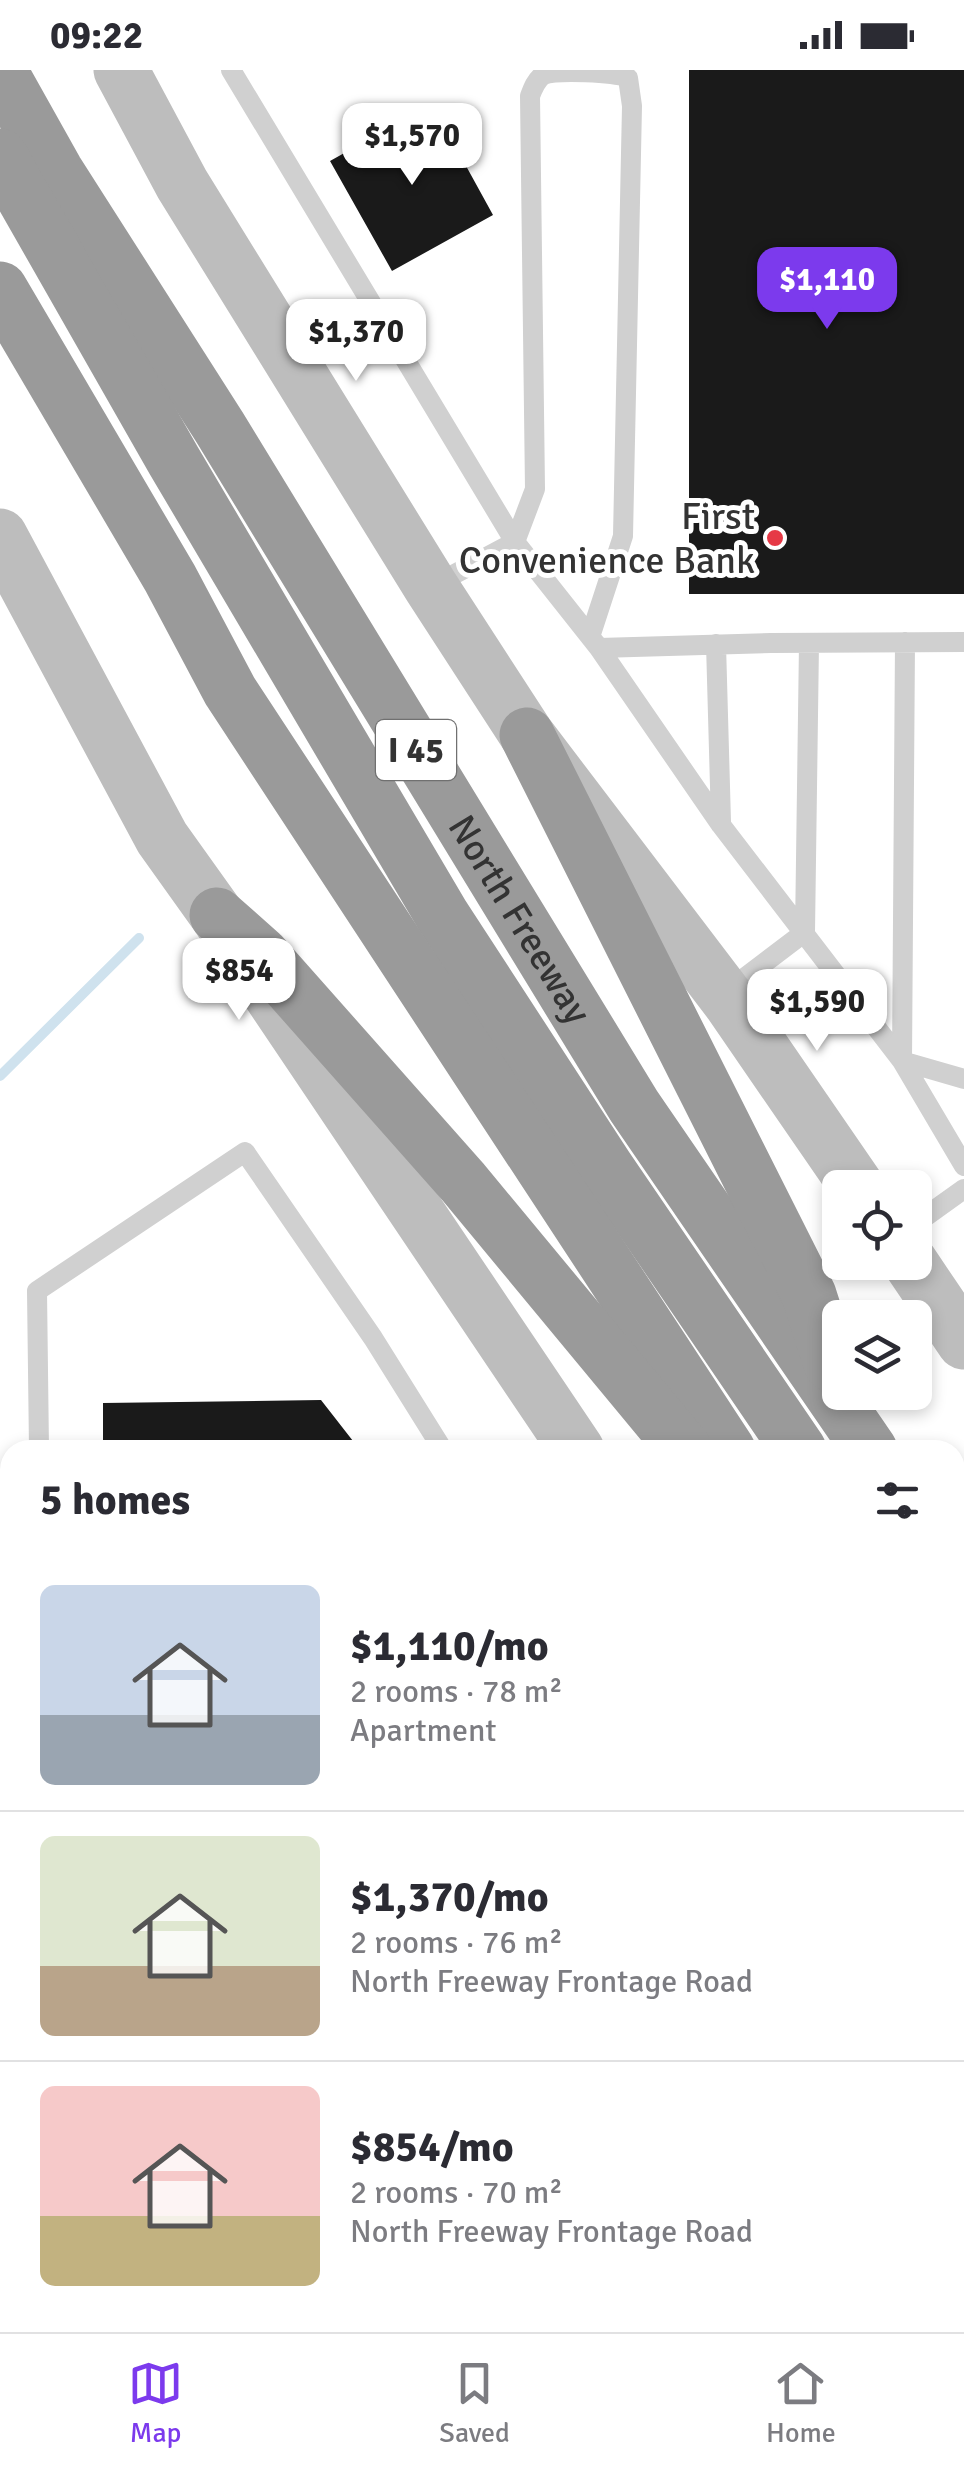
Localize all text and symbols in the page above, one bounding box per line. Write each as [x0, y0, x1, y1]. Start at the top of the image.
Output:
text: 09:22 [50, 12, 143, 59]
pin: $1,570 [331, 103, 493, 188]
text: $1,570 [364, 116, 460, 155]
pin: $1,110 [746, 247, 908, 332]
text: $1,110 [779, 260, 875, 299]
pin: $1,370 [275, 299, 437, 384]
text: $1,370 [308, 312, 404, 351]
place label: First Convenience Bank [459, 493, 755, 584]
marker: First Convenience Bank [764, 527, 786, 549]
road number: I 45 [376, 720, 456, 780]
street label: North Freeway [438, 806, 602, 1032]
pin: $854 [180, 938, 298, 1023]
text: $854 [204, 951, 274, 990]
pin: $1,590 [736, 969, 898, 1054]
text: $1,590 [769, 982, 865, 1021]
map controls [822, 1170, 932, 1410]
button: locate [822, 1170, 932, 1280]
button: layers [822, 1300, 932, 1410]
icon: filters [870, 1473, 925, 1528]
text: 5 homes [40, 1475, 190, 1526]
text: $1,110/mo [350, 1621, 549, 1672]
icon: home [120, 1625, 240, 1745]
text: 2 rooms · 78 m² [350, 1672, 563, 1711]
text: Apartment [350, 1711, 497, 1750]
text: $1,370/mo [350, 1872, 549, 1923]
icon: home [120, 1876, 240, 1996]
text: 2 rooms · 76 m² [350, 1923, 563, 1962]
text: North Freeway Frontage Road [350, 1962, 753, 2001]
text: $854/mo [350, 2122, 514, 2173]
icon: home [120, 2126, 240, 2246]
text: 2 rooms · 70 m² [350, 2173, 563, 2212]
text: North Freeway Frontage Road [350, 2212, 753, 2251]
tab: Map [128, 2356, 183, 2450]
tab: Saved [439, 2356, 510, 2450]
tab: Home [766, 2356, 836, 2450]

